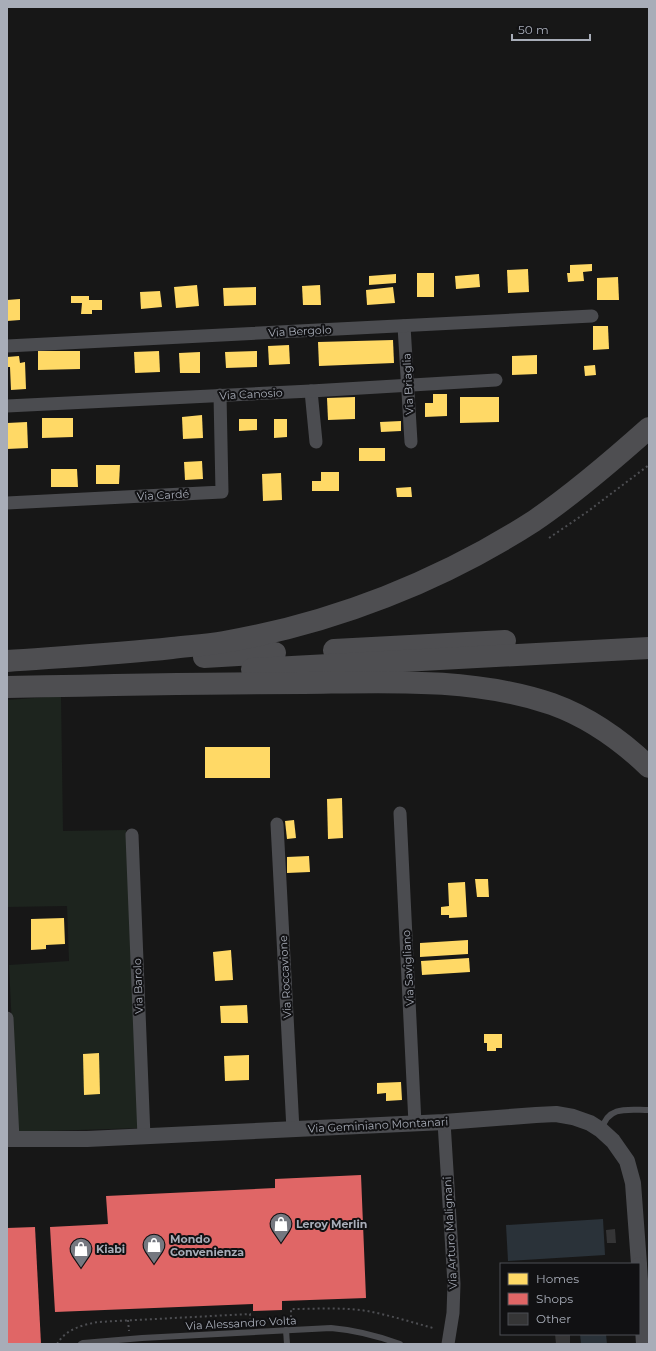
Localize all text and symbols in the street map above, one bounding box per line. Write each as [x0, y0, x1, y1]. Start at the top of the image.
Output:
scale bar [512, 16, 590, 42]
text: 50 m [518, 22, 549, 37]
street label: Via Bergolo [268, 322, 332, 340]
street label: Via Briaglia [399, 353, 417, 415]
street label: Via Canosio [219, 385, 283, 403]
street label: Via Cardé [136, 487, 190, 503]
street label: Via Savigliano [399, 930, 417, 1006]
street label: Via Roccavione [276, 935, 294, 1019]
street label: Via Barolo [130, 958, 146, 1014]
street label: Via Geminiano Montanari [307, 1114, 449, 1136]
street label: Via Arturo Malignani [440, 1176, 460, 1290]
shop icon: Leroy Merlin [268, 1211, 294, 1244]
place label: Leroy Merlin [296, 1217, 367, 1231]
shop icon: Mondo Convenienza [141, 1232, 167, 1265]
place label: Mondo Convenienza [170, 1232, 244, 1259]
shop icon: Kiabi [68, 1236, 94, 1269]
place label: Kiabi [96, 1242, 125, 1256]
legend [500, 1263, 640, 1335]
text: Homes [536, 1271, 579, 1286]
text: Shops [536, 1291, 573, 1306]
text: Other [536, 1311, 571, 1326]
street label: Via Alessandro Volta [185, 1313, 297, 1333]

